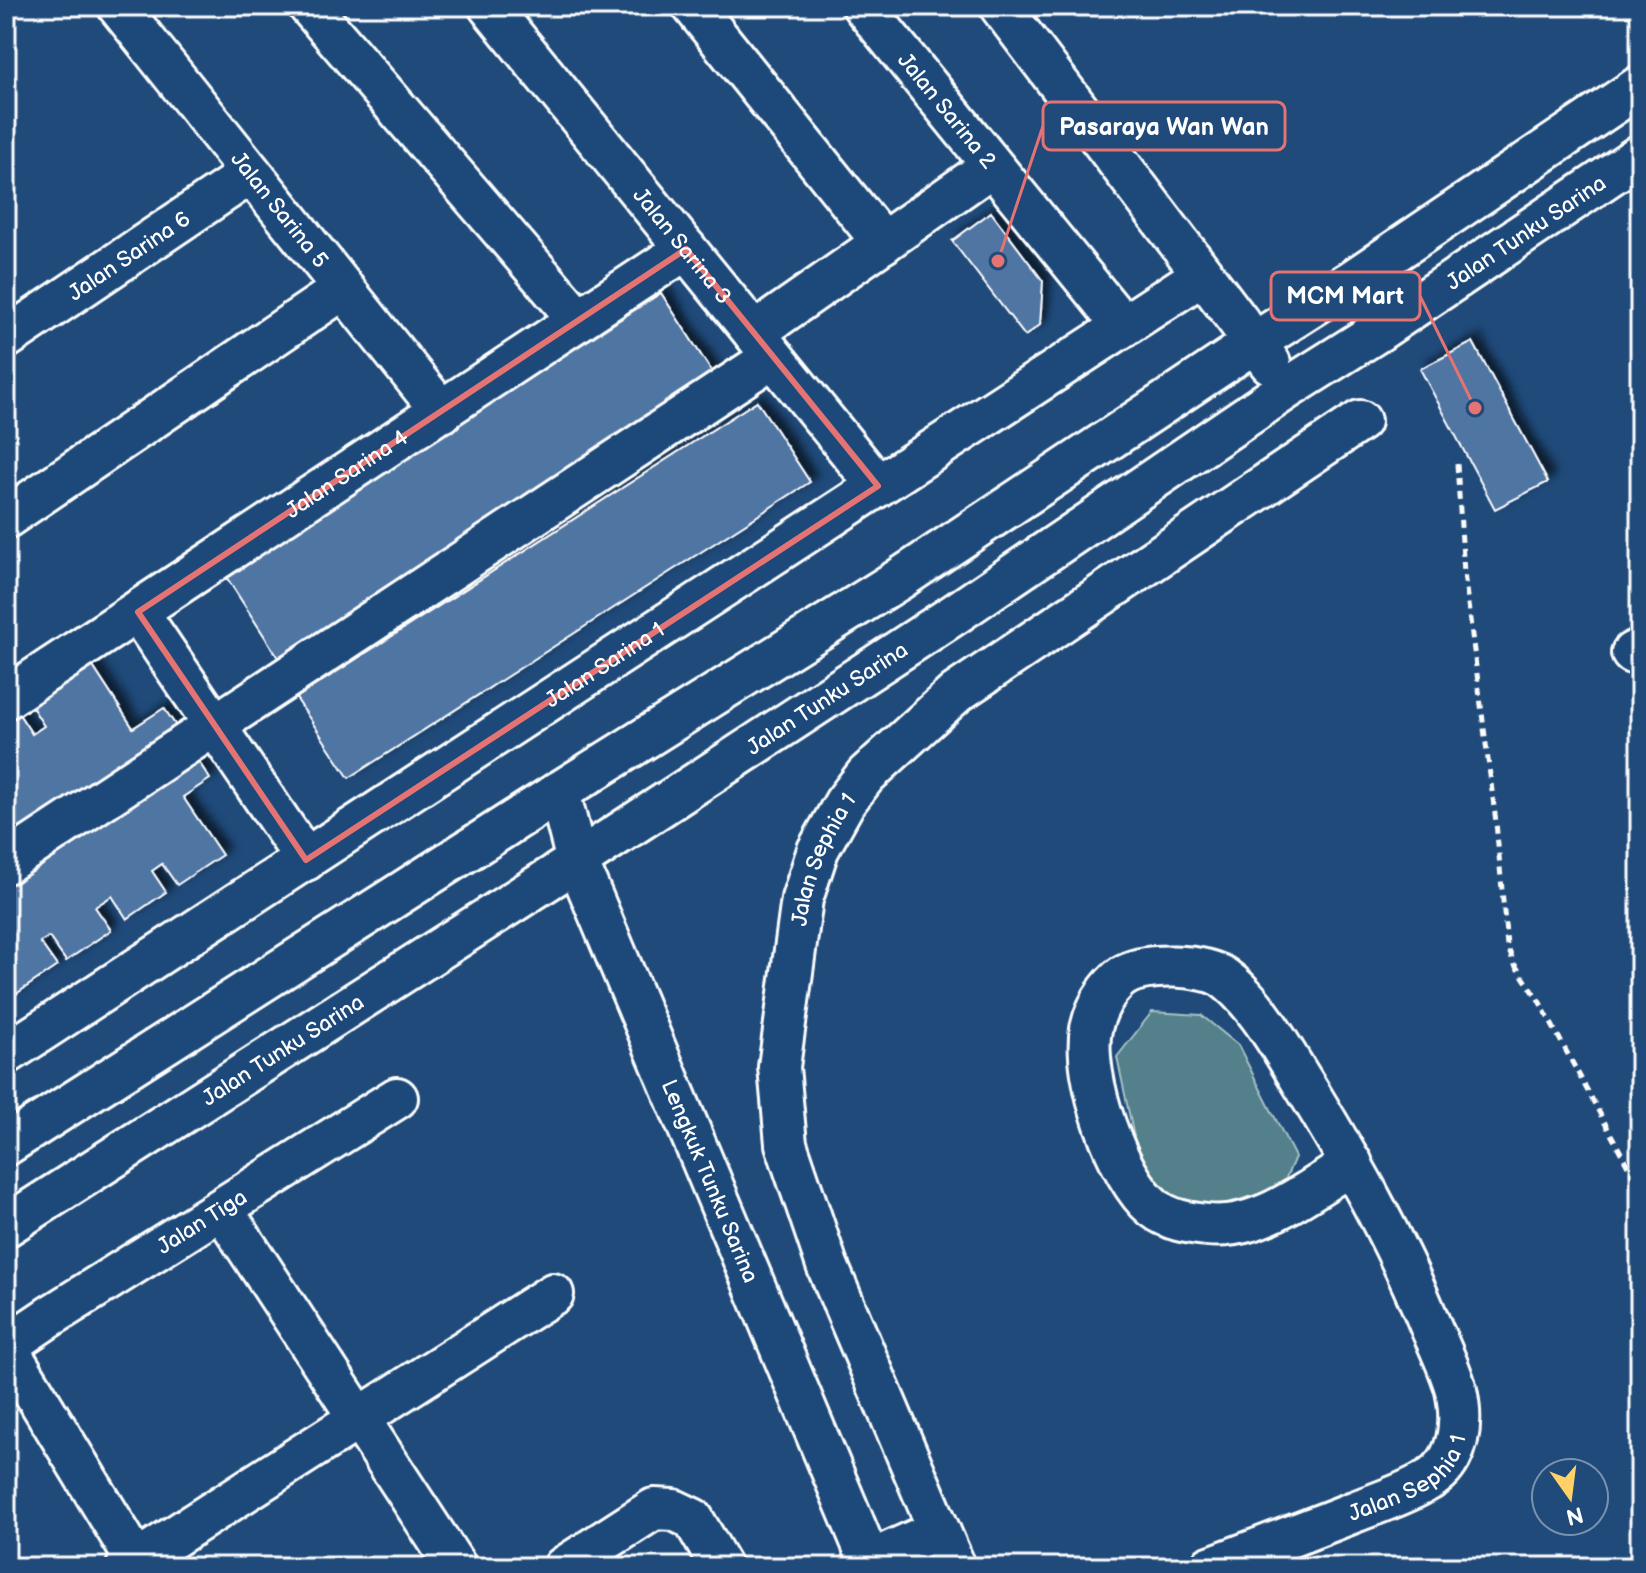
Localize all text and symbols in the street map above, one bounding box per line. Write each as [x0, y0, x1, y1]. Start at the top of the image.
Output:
street label: Jalan Sarina 2 [891, 48, 1001, 174]
callout: Pasaraya Wan Wan [1043, 102, 1285, 150]
text: Pasaraya Wan Wan [1059, 113, 1269, 142]
street label: Jalan Sarina 5 [224, 147, 334, 274]
street label: Jalan Tunku Sarina [1441, 170, 1612, 297]
street label: Jalan Sarina 3 [627, 183, 737, 310]
street label: Jalan Sarina 6 [63, 206, 196, 307]
callout: MCM Mart [1271, 272, 1420, 320]
text: MCM Mart [1286, 282, 1404, 311]
street label: Jalan Sarina 4 [281, 424, 414, 525]
street label: Jalan Sarina 1 [540, 617, 670, 714]
street label: Jalan Tunku Sarina [742, 637, 913, 761]
street label: Jalan Sephia 1 [786, 788, 862, 928]
street label: Jalan Tunku Sarina [197, 989, 369, 1112]
street label: Lengkuk Tunku Sarina [655, 1076, 764, 1287]
street label: Jalan Tiga [152, 1184, 252, 1261]
street label: Jalan Sephia 1 [1345, 1432, 1473, 1528]
north arrow [1530, 1457, 1610, 1537]
text: N [1563, 1500, 1586, 1530]

